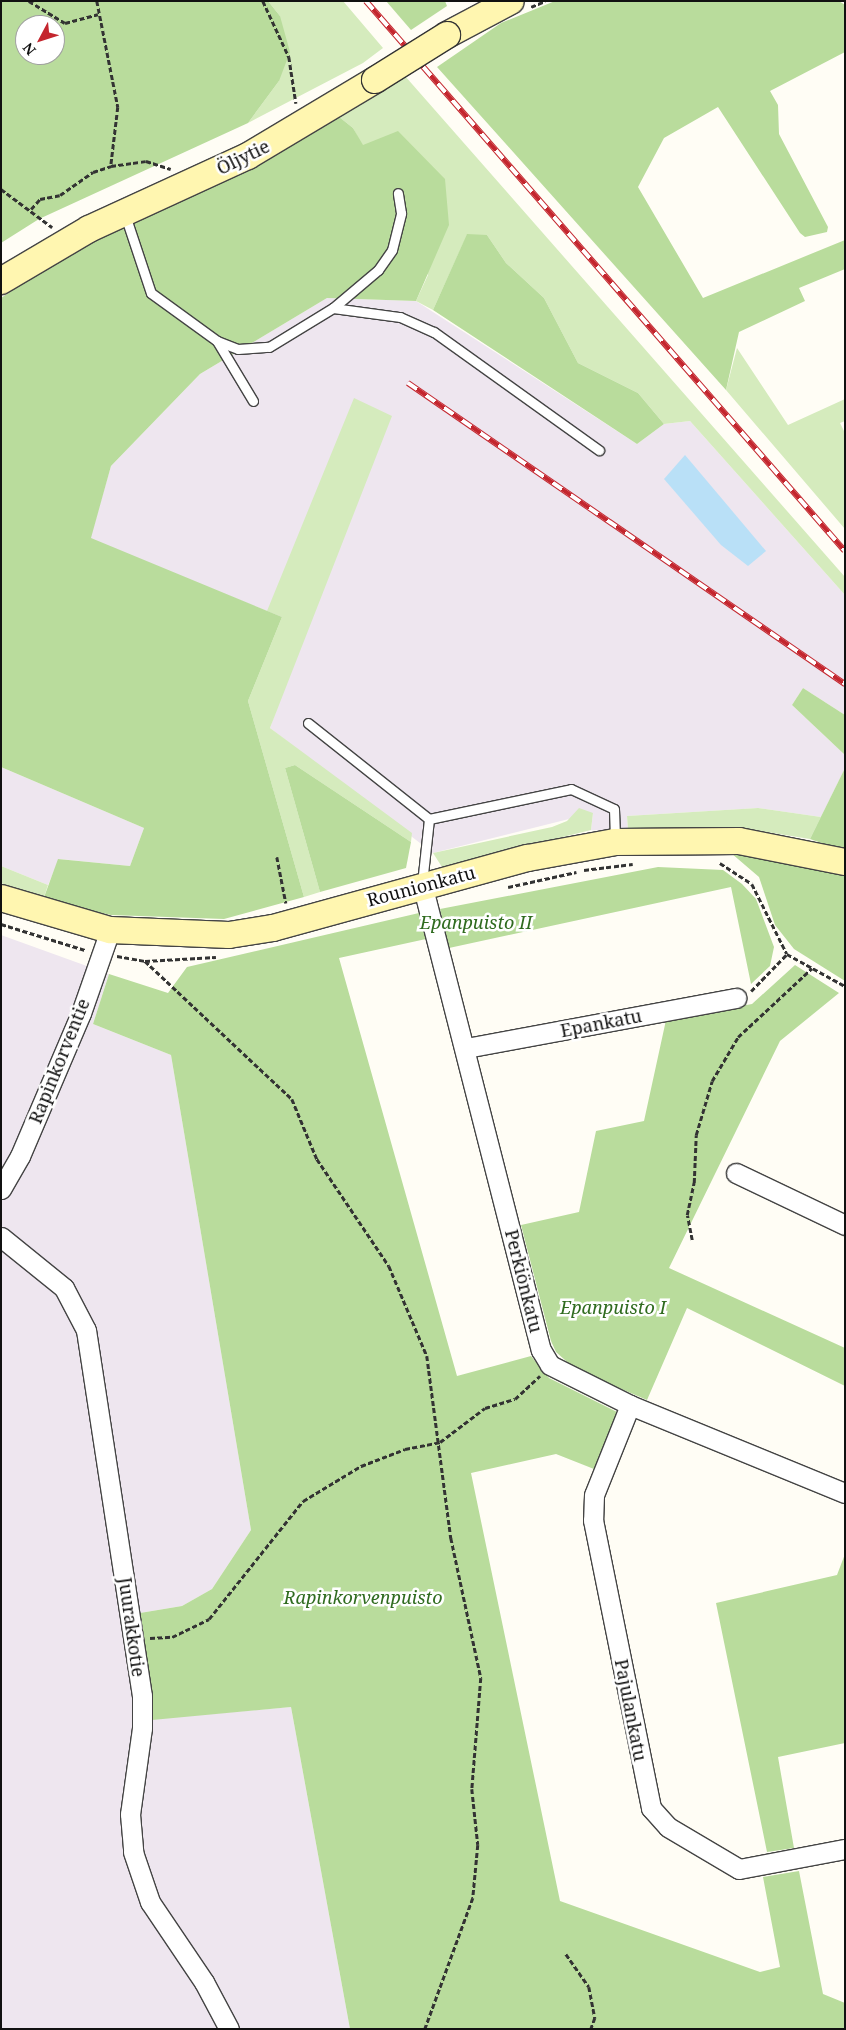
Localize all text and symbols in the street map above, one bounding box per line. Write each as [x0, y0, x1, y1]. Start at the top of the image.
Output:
north arrow [15, 15, 65, 65]
text: N [18, 39, 40, 60]
street label: Öljytie [213, 135, 273, 179]
street label: Rounionkatu [364, 861, 478, 911]
park label: Epanpuisto II [420, 911, 532, 933]
street label: Rapinkorventie [24, 995, 94, 1127]
street label: Epankatu [558, 1005, 644, 1041]
street label: Perkiönkatu [501, 1227, 547, 1335]
park label: Epanpuisto I [560, 1296, 666, 1318]
street label: Juurakkotie [114, 1576, 150, 1678]
park label: Rapinkorvenpuisto [284, 1586, 442, 1608]
street label: Pajulankatu [611, 1657, 651, 1763]

